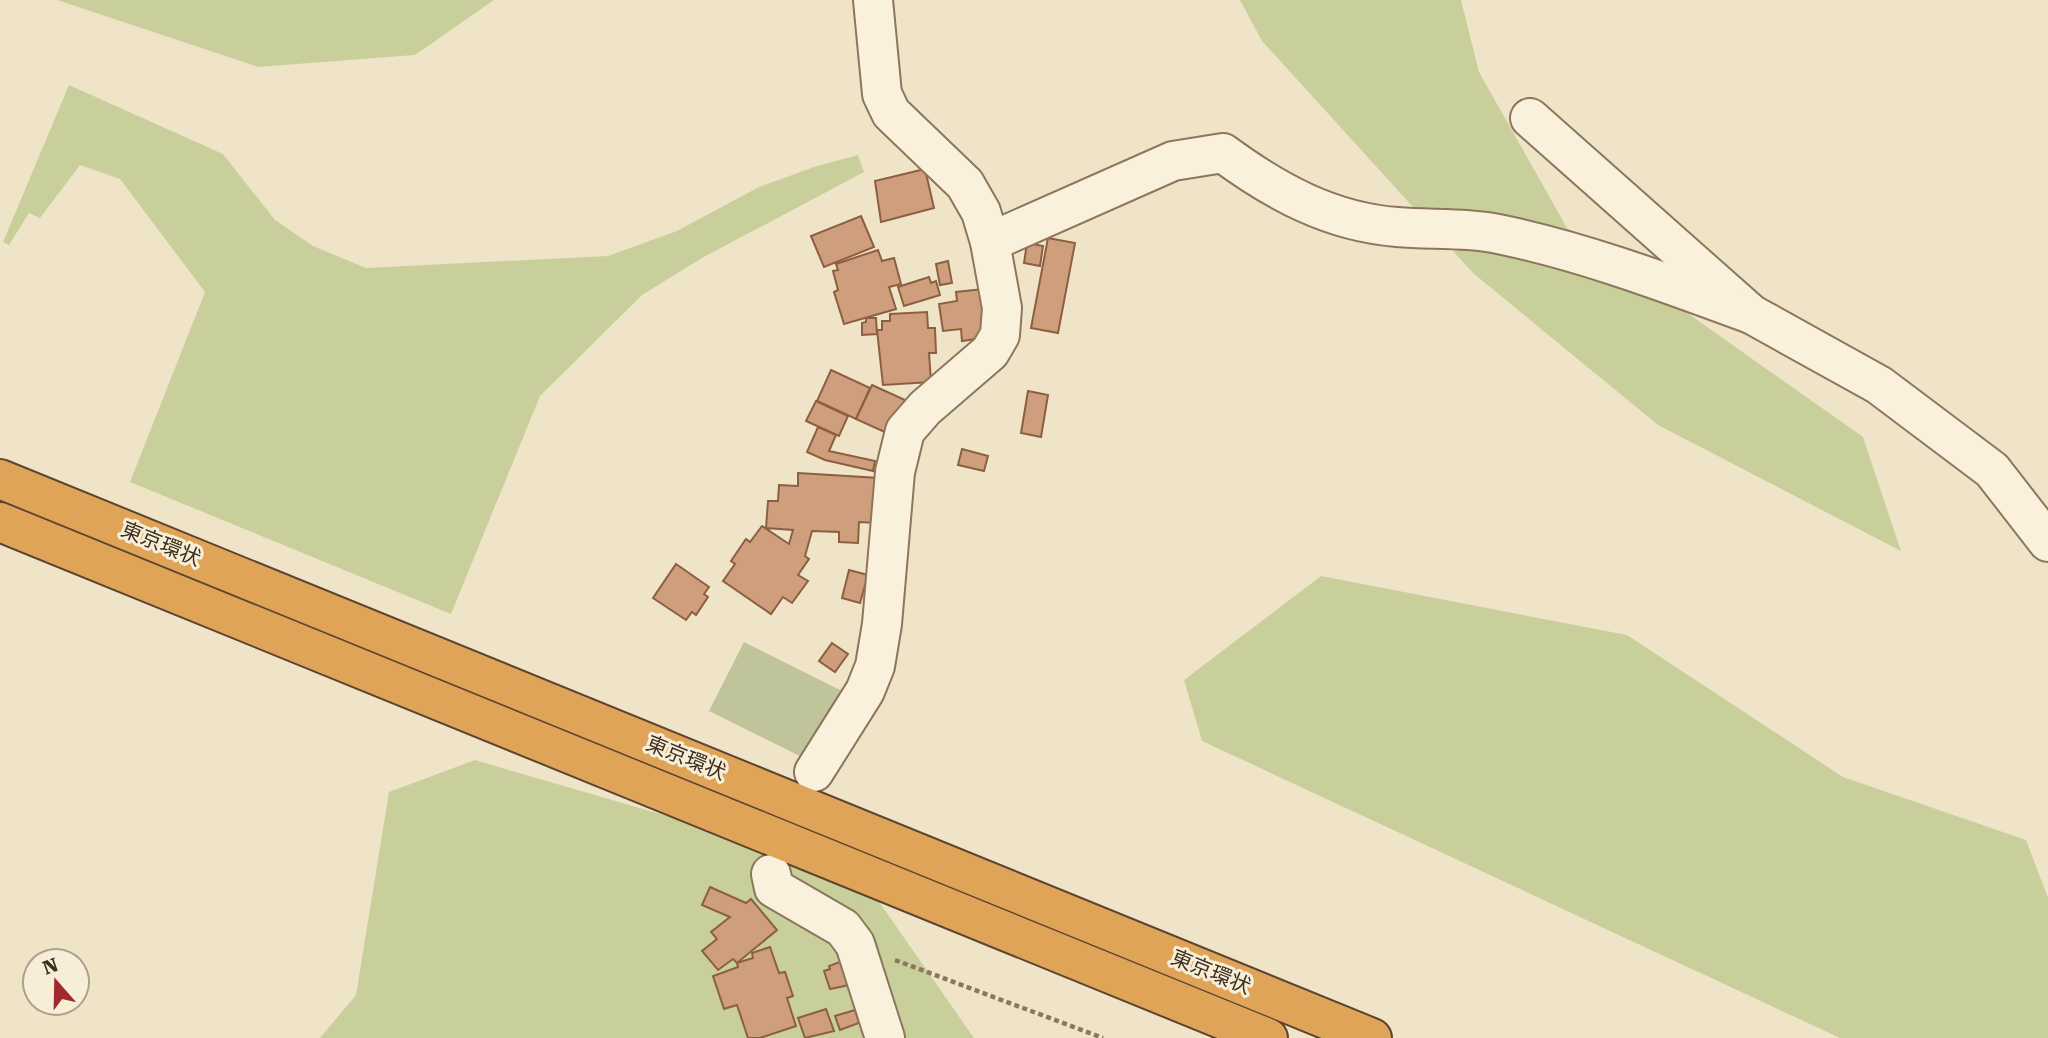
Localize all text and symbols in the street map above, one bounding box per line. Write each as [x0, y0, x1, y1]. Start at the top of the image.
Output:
street label: 東京環状 [118, 517, 204, 571]
street label: 東京環状 [643, 731, 729, 785]
street label: 東京環状 [1168, 945, 1254, 999]
north arrow [21, 947, 91, 1017]
text: N [40, 953, 62, 980]

